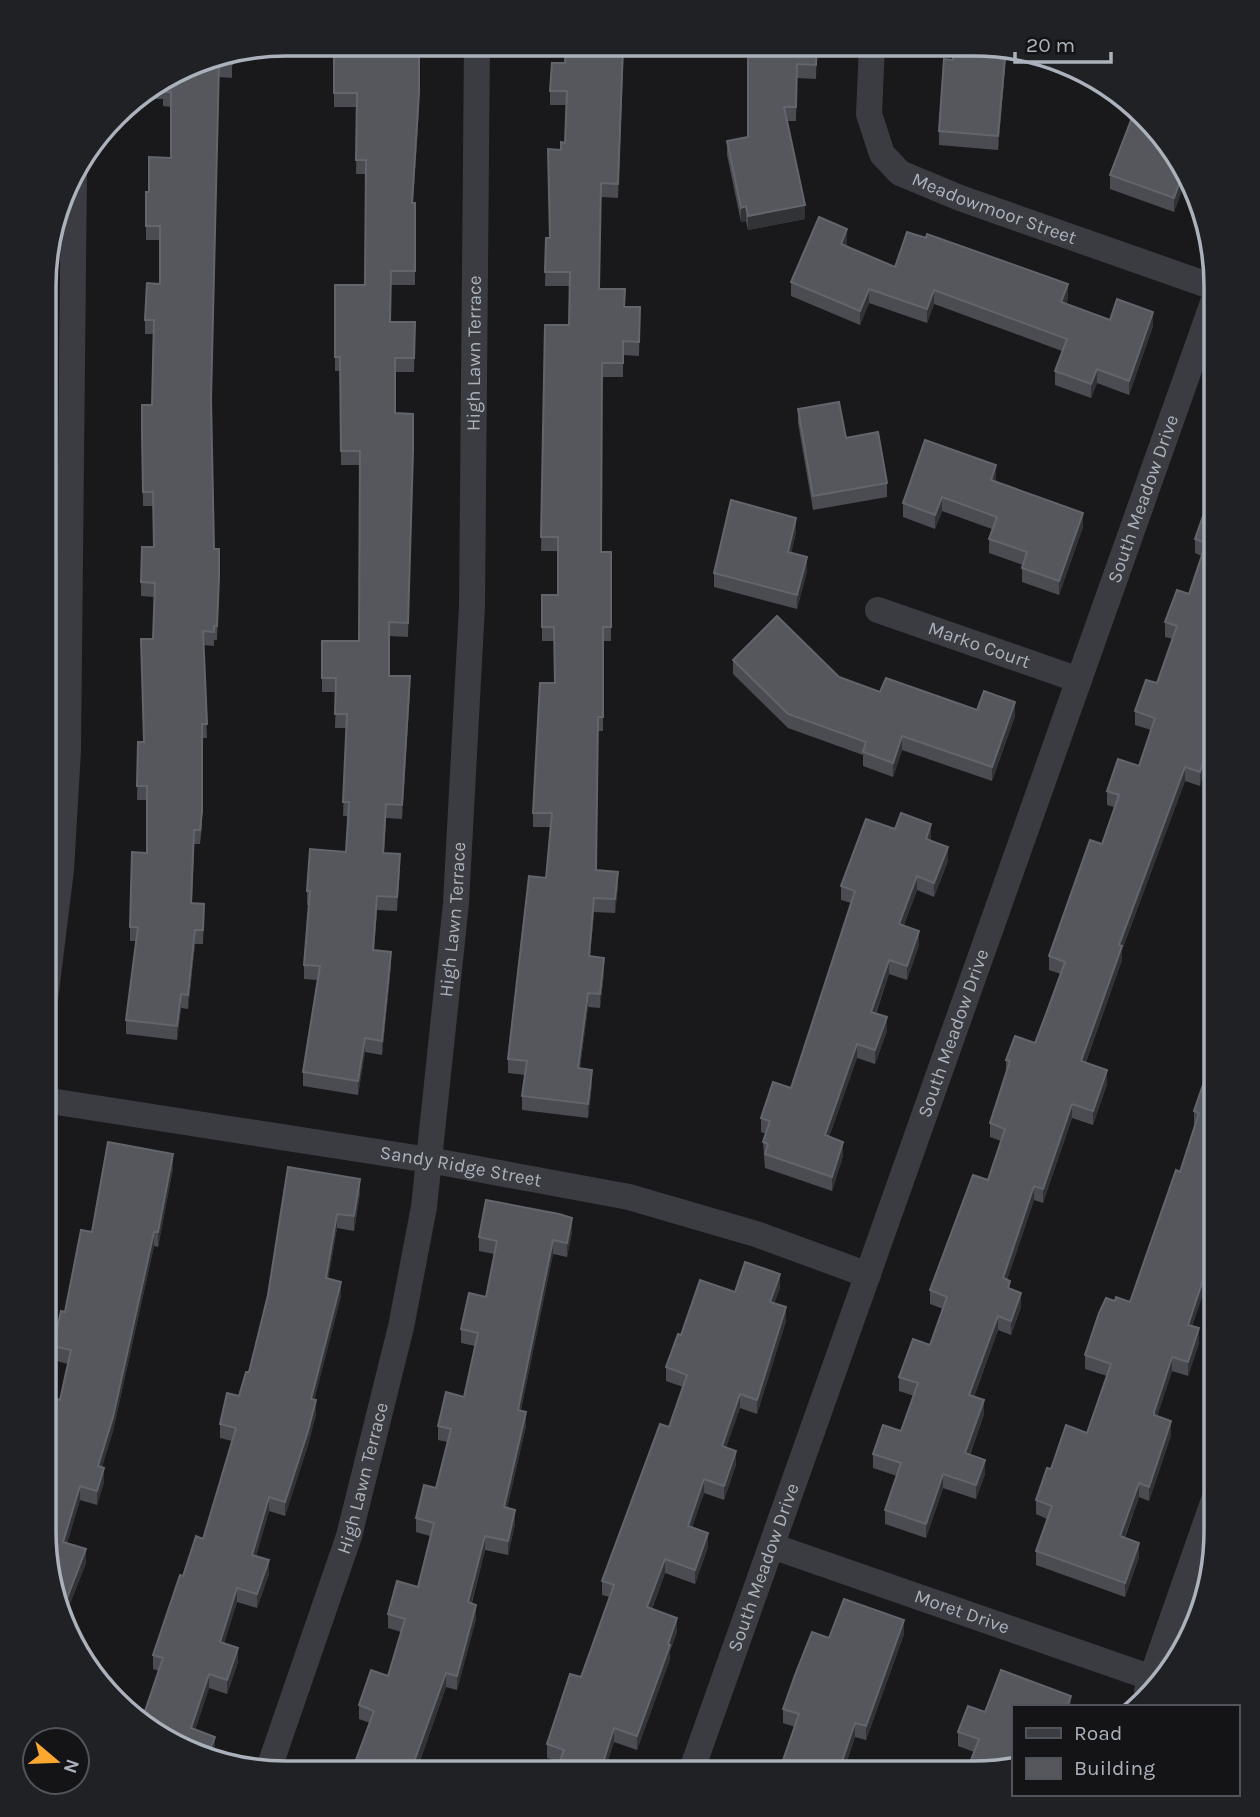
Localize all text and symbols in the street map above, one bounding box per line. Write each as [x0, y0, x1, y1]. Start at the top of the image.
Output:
scale bar [1015, 21, 1111, 65]
text: 20 m [1026, 33, 1075, 57]
street label: Meadowmoor Street [908, 168, 1079, 249]
street label: High Lawn Terrace [463, 275, 486, 431]
street label: South Meadow Drive [1103, 412, 1183, 586]
street label: Marko Court [925, 617, 1033, 673]
street label: High Lawn Terrace [435, 841, 470, 998]
street label: South Meadow Drive [913, 946, 993, 1120]
street label: Sandy Ridge Street [378, 1141, 543, 1192]
street label: High Lawn Terrace [333, 1400, 393, 1557]
street label: South Meadow Drive [724, 1480, 804, 1655]
street label: Moret Drive [911, 1585, 1012, 1639]
legend [1012, 1705, 1239, 1796]
text: Road [1074, 1721, 1122, 1745]
north arrow [21, 1726, 91, 1796]
text: N [59, 1756, 84, 1776]
text: Building [1074, 1756, 1155, 1780]

